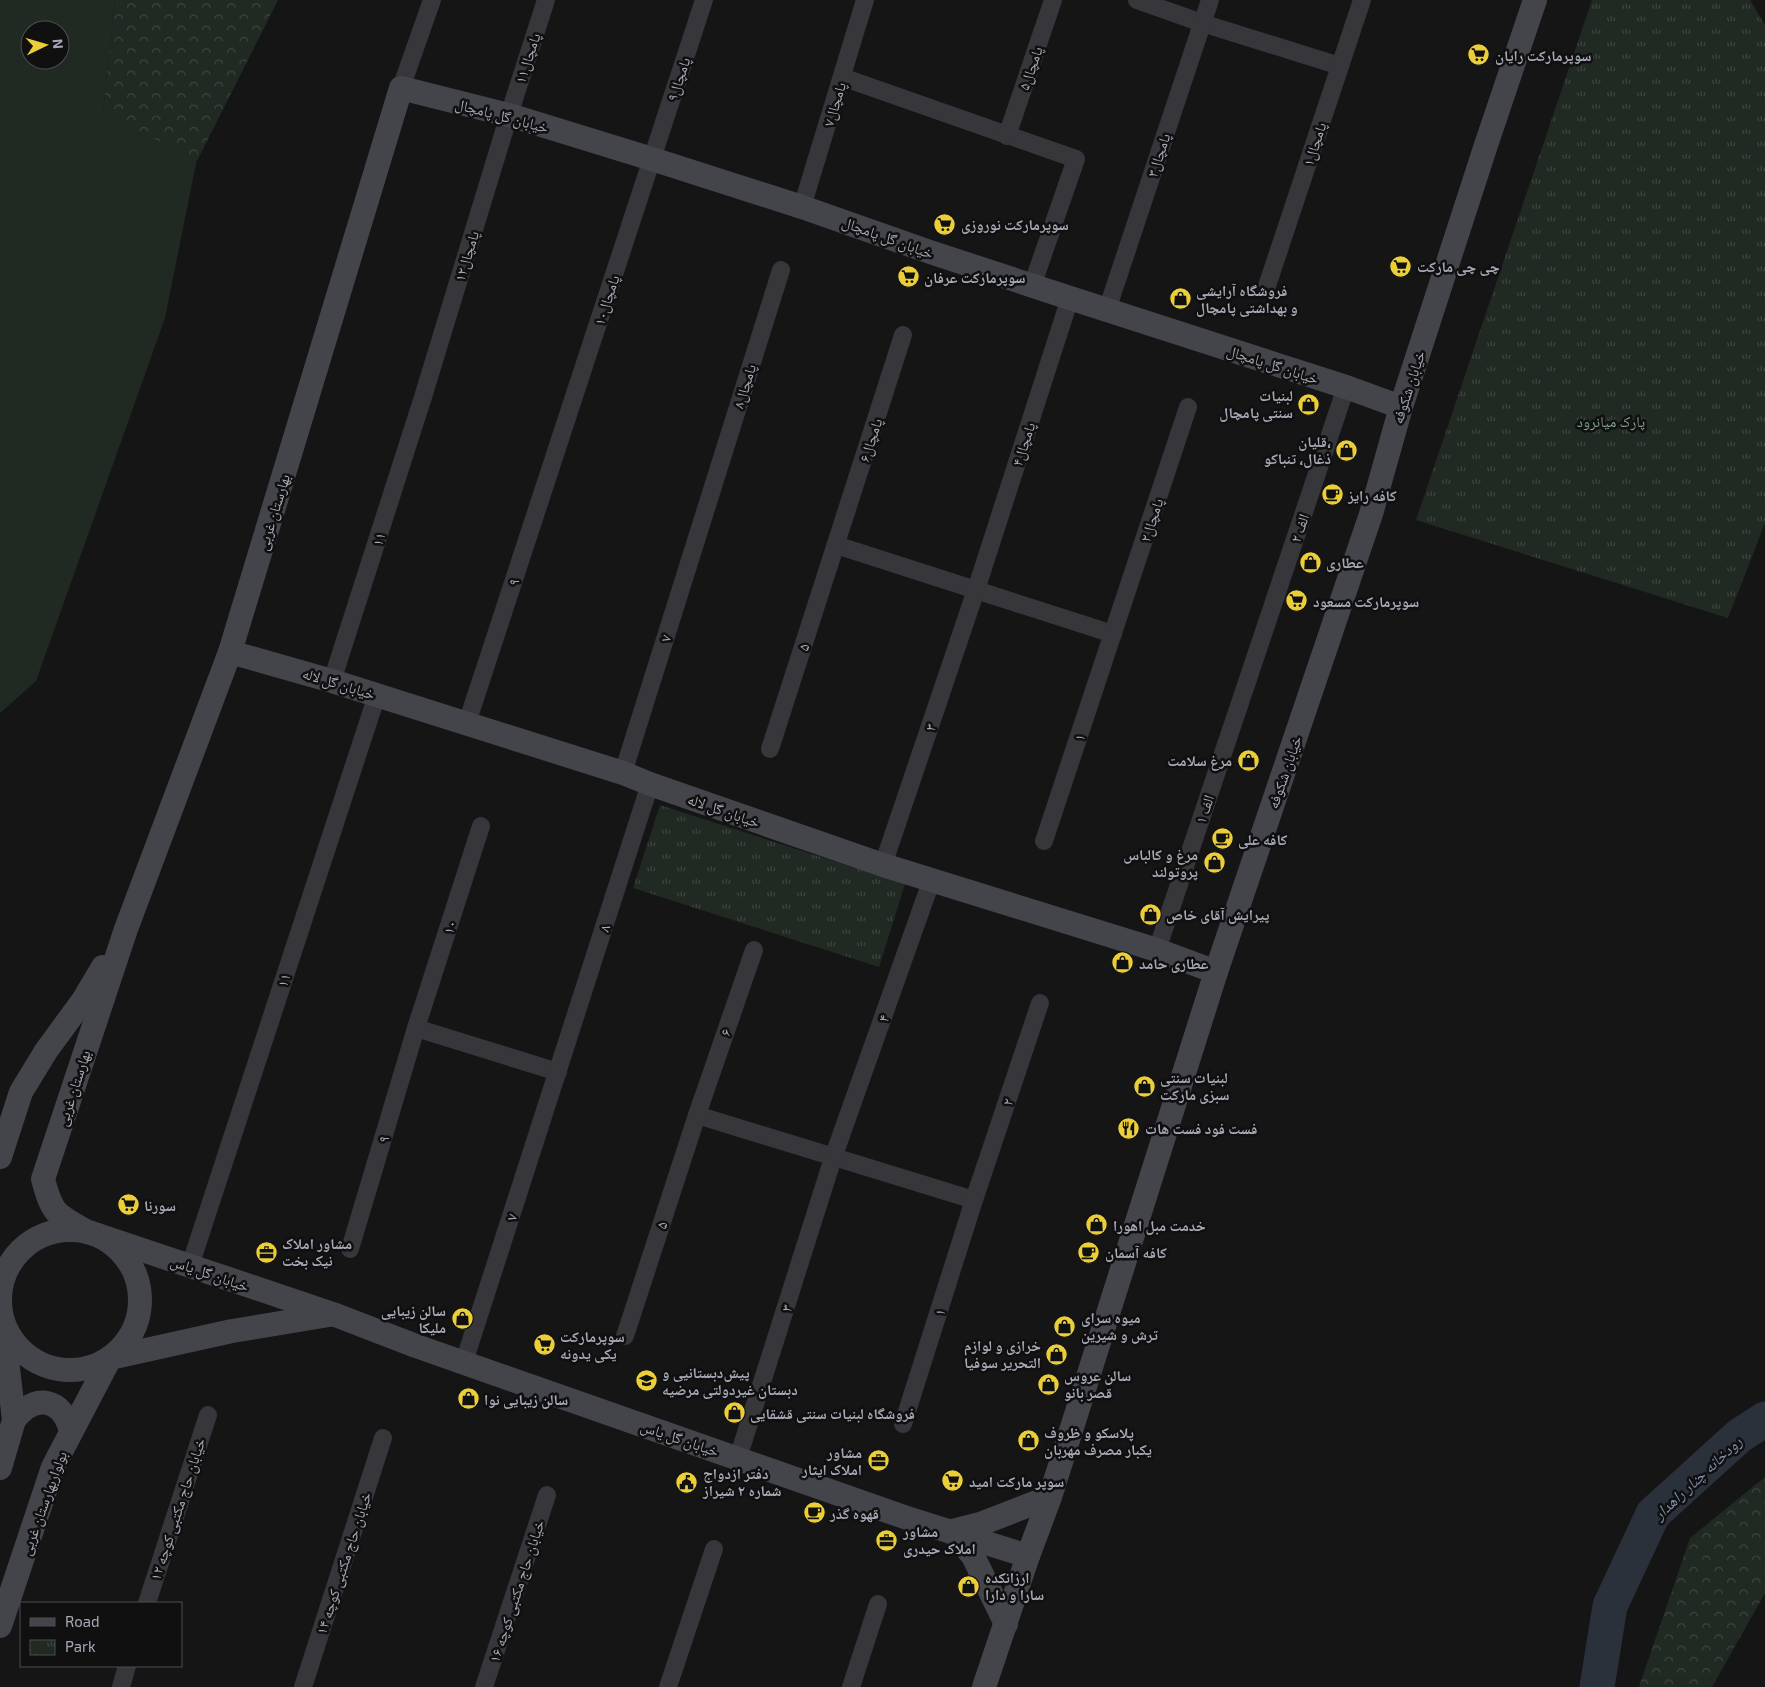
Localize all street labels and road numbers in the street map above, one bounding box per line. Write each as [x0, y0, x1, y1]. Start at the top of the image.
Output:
street label: پامچال۱۱ [510, 30, 545, 86]
street label: پامچال۵ [1014, 44, 1048, 93]
street label: پامچال۹ [662, 55, 695, 104]
street label: پامچال۷ [819, 80, 851, 129]
street label: خیابان گل پامچال [453, 94, 551, 138]
street label: پامچال۱ [1298, 120, 1331, 169]
street label: پامچال۳ [1142, 131, 1175, 180]
street label: خیابان گل پامچال [839, 212, 936, 264]
street label: پامچال۱۲ [450, 229, 484, 284]
street label: پامچال۱۰ [589, 272, 624, 328]
street label: خیابان گل پامچال [1224, 341, 1322, 389]
street label: خیابان شکوفه [1388, 348, 1430, 426]
street label: پامچال۸ [729, 362, 761, 411]
street label: پامچال۶ [854, 416, 887, 465]
street label: پامچال۴ [1007, 420, 1040, 469]
street label: بهارستان غربی [253, 472, 295, 553]
street label: پامچال۲ [1135, 496, 1168, 545]
street label: ۲ الف [1286, 511, 1312, 545]
street label: ۱۱ [367, 530, 389, 548]
street label: ۹ [503, 576, 523, 588]
street label: ۷ [655, 632, 675, 644]
street label: ۵ [793, 641, 813, 653]
street label: خیابان گل لاله [300, 663, 378, 705]
street label: ۳ [920, 721, 940, 733]
street label: ۱ [1069, 731, 1089, 743]
street label: خیابان شکوفه [1263, 733, 1307, 811]
street label: خیابان گل لاله [685, 789, 763, 833]
street label: ۱ الف [1191, 792, 1217, 826]
street label: ۱۰ [438, 918, 460, 936]
street label: ۸ [594, 922, 614, 934]
street label: ۱۱ [272, 971, 294, 989]
street label: ۴ [873, 1012, 893, 1024]
street label: ۶ [715, 1026, 735, 1038]
street label: بهارستان غربی [52, 1048, 96, 1129]
street label: ۲ [997, 1096, 1017, 1108]
street label: ۹ [373, 1133, 393, 1145]
street label: ۷ [501, 1211, 521, 1223]
street label: ۵ [651, 1219, 671, 1231]
street label: خیابان گل یاس [168, 1251, 252, 1297]
street label: ۳ [776, 1302, 796, 1314]
street label: ۱ [929, 1306, 949, 1318]
street label: خیابان گل یاس [638, 1416, 722, 1462]
street label: خیابان حاج مکتبی کوچه ۱۲ [145, 1435, 211, 1583]
street label: بولواربهارستان غربی [16, 1449, 72, 1558]
street label: خیابان حاج مکتبی کوچه ۱۴ [311, 1489, 377, 1637]
street label: خیابان حاج مکتبی کوچه ۱۶ [484, 1517, 550, 1665]

